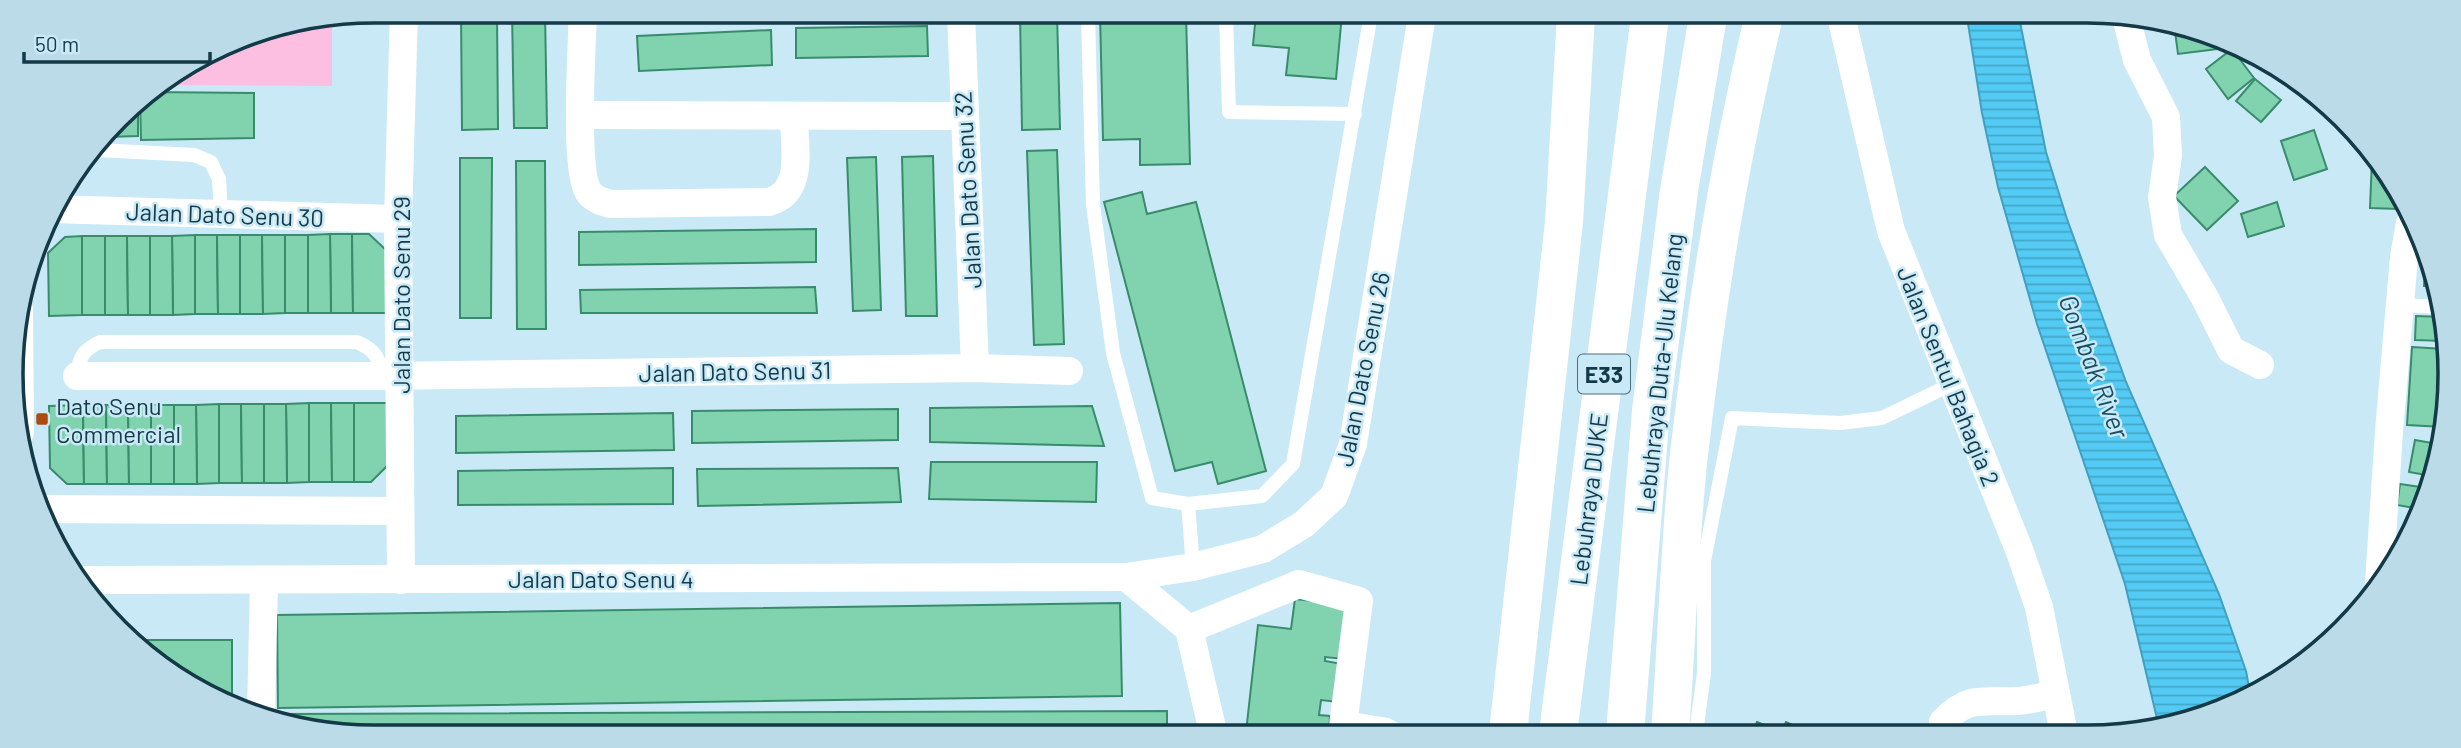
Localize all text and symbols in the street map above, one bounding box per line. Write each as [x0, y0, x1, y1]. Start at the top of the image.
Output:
scale bar [24, 21, 210, 65]
text: 50 m [35, 31, 79, 56]
street label: Jalan Dato Senu 32 [947, 91, 987, 289]
street label: Jalan Dato Senu 30 [126, 196, 324, 232]
street label: Jalan Dato Senu 29 [386, 196, 415, 394]
street label: Lebuhraya Duta-Ulu Kelang [1630, 232, 1688, 514]
street label: Jalan Sentul Bahagia 2 [1892, 262, 2006, 490]
street label: Jalan Dato Senu 26 [1329, 269, 1395, 469]
water label: Gombak River [2053, 290, 2137, 443]
road number: E33 [1578, 354, 1630, 394]
street label: Jalan Dato Senu 31 [638, 355, 832, 387]
place label: Dato Senu Commercial [56, 391, 181, 448]
marker: Dato Senu Commercial [34, 411, 50, 427]
street label: Lebuhraya DUKE [1563, 411, 1613, 587]
street label: Jalan Dato Senu 4 [508, 564, 694, 593]

